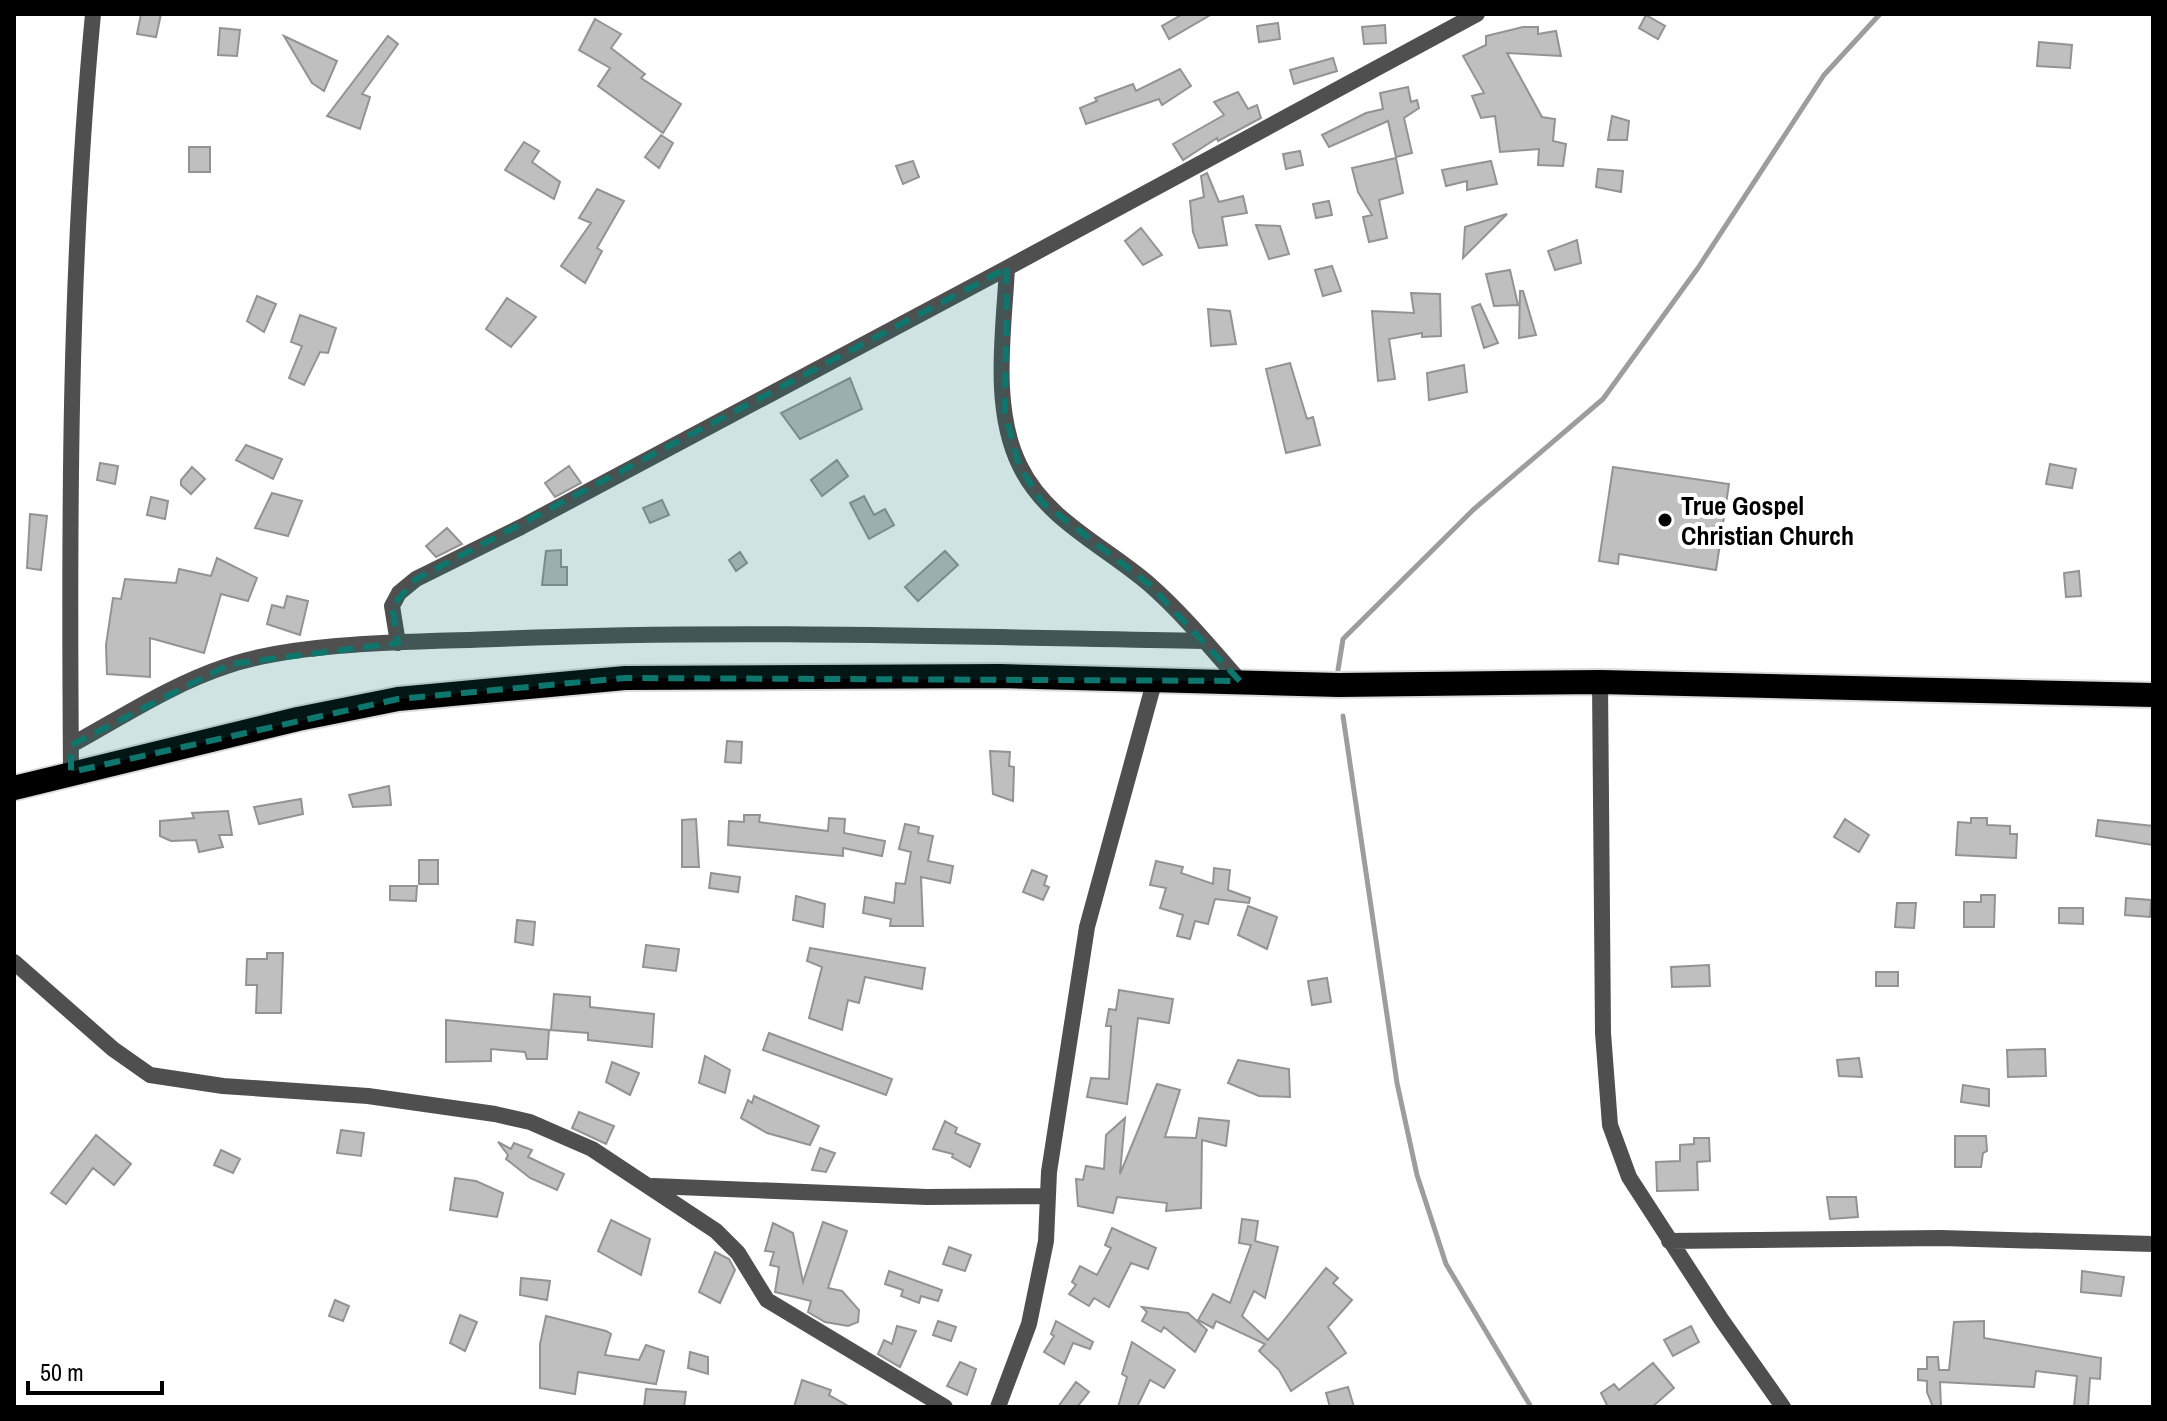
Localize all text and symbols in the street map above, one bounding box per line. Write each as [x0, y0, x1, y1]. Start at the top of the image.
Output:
place label: True Gospel Christian Church [1681, 488, 1854, 553]
marker: True Gospel Christian Church [1656, 511, 1674, 529]
scale bar [28, 1345, 162, 1395]
text: 50 m [40, 1356, 84, 1388]

